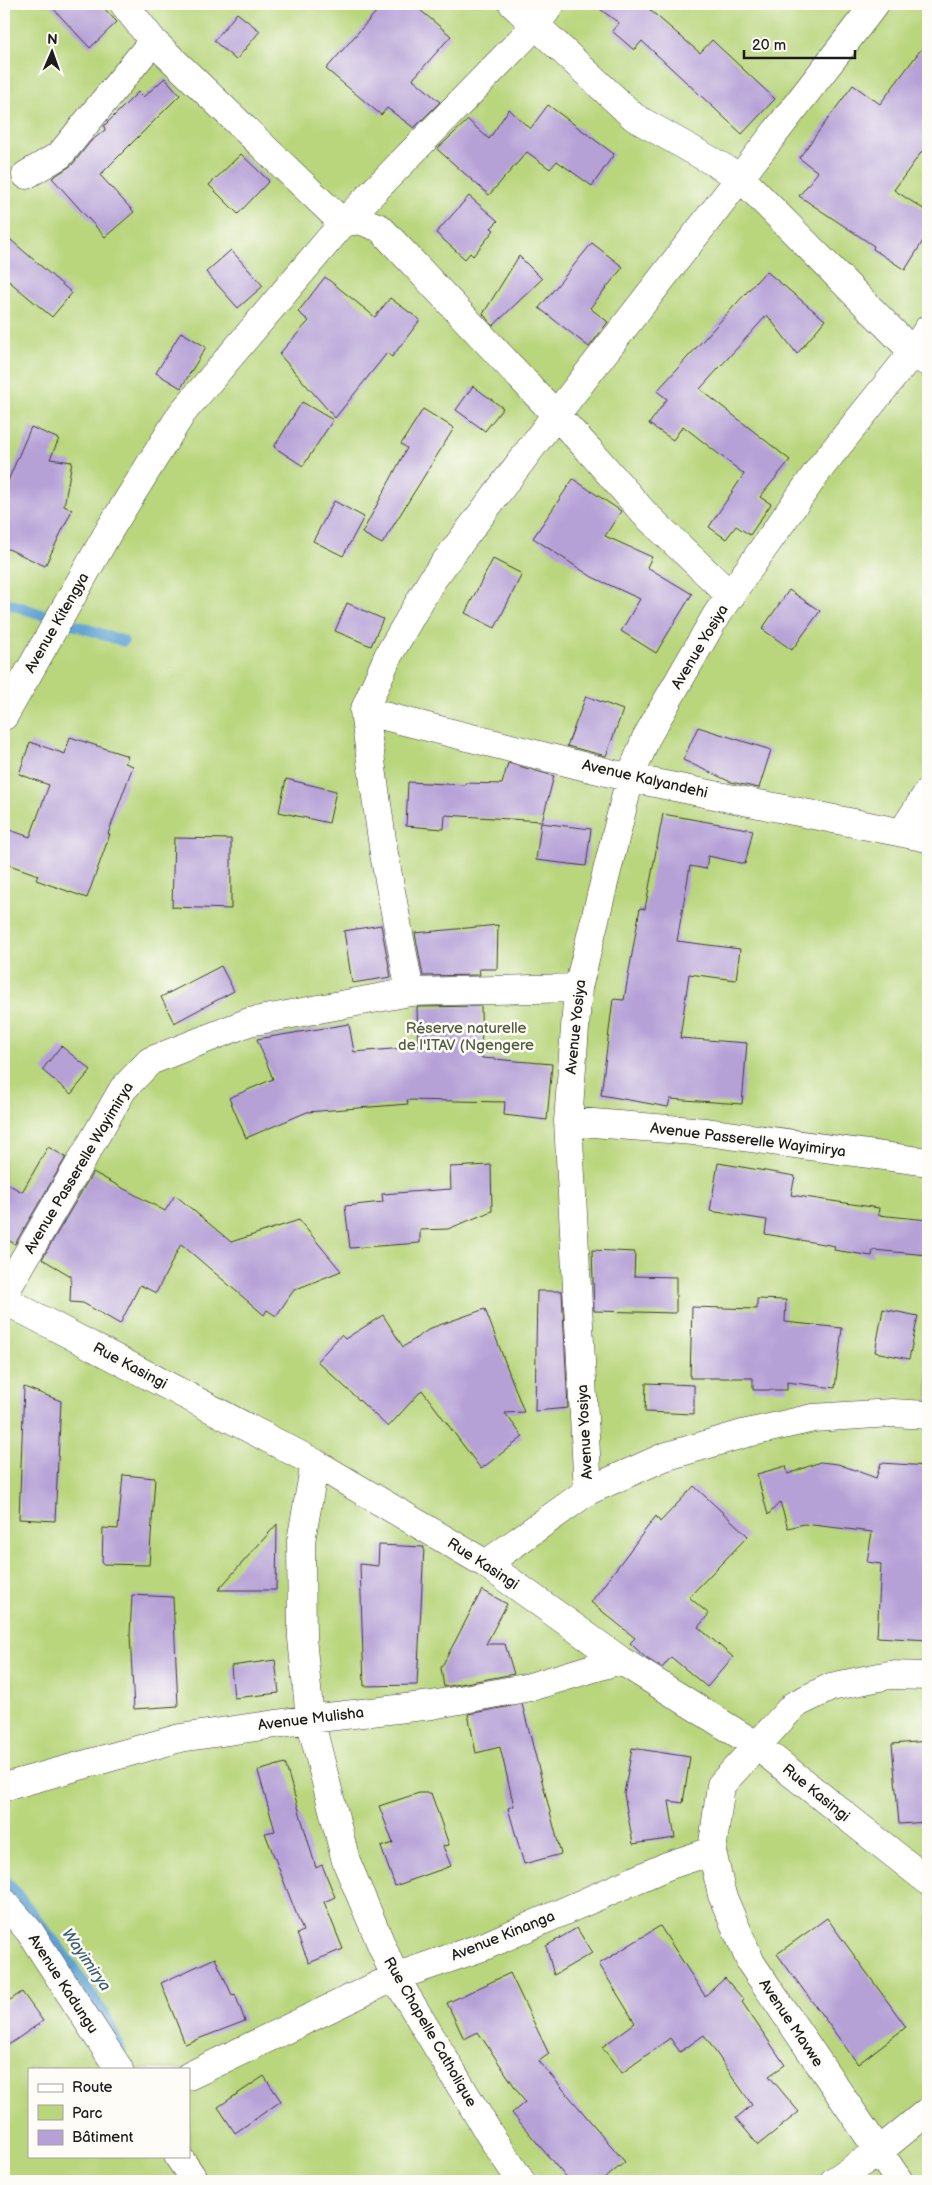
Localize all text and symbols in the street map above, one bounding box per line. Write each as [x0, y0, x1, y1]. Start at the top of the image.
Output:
north arrow [28, 28, 78, 78]
scale bar [744, 28, 856, 60]
text: N [47, 31, 58, 48]
text: 20 m [752, 36, 786, 55]
street label: Avenue Kitengya [21, 569, 93, 677]
street label: Avenue Yosiya [667, 601, 733, 693]
street label: Avenue Kalyandehi [580, 755, 710, 803]
street label: Avenue Yosiya [562, 979, 590, 1075]
park label: Réserve naturelle de l'ITAV (Ngengere [398, 1019, 534, 1055]
street label: Avenue Passerelle Wayimirya [20, 1079, 138, 1257]
street label: Avenue Passerelle Wayimirya [649, 1119, 847, 1161]
street label: Rue Kasingi [90, 1338, 170, 1394]
street label: Avenue Yosiya [573, 1384, 597, 1480]
street label: Rue Kasingi [444, 1534, 522, 1594]
street label: Avenue Mulisha [257, 1703, 365, 1735]
street label: Rue Kasingi [778, 1760, 854, 1826]
street label: Avenue Kinanga [448, 1907, 558, 1965]
water label: Wayimirya [57, 1925, 115, 1995]
street label: Avenue Kadungu [24, 1931, 102, 2037]
street label: Rue Chapelle Catholique [379, 1954, 481, 2110]
street label: Avenue Mavwe [755, 1975, 827, 2071]
legend [28, 2068, 190, 2158]
text: Route [72, 2078, 113, 2097]
text: Parc [72, 2104, 102, 2123]
text: Bâtiment [72, 2128, 134, 2147]

